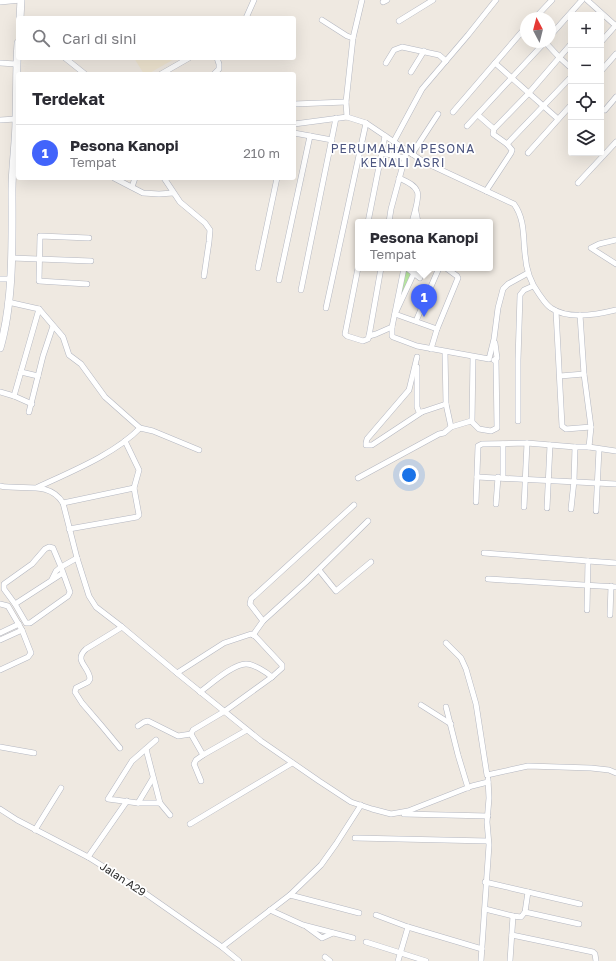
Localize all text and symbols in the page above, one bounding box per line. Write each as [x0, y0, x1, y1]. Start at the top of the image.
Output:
north arrow [520, 12, 556, 48]
map controls [568, 12, 604, 156]
button: + [568, 12, 604, 48]
search box [16, 16, 296, 60]
icon: search [30, 27, 52, 49]
text: Cari di sini [62, 29, 137, 47]
button: − [568, 48, 604, 84]
button: locate [568, 84, 604, 120]
text: Terdekat [32, 88, 105, 109]
button: layers [568, 120, 604, 156]
text: Pesona Kanopi [70, 136, 179, 154]
district label: PERUMAHAN PESONA KENALI ASRI [331, 141, 475, 170]
text: 1 [42, 145, 48, 161]
text: 210 m [243, 145, 280, 161]
text: Tempat [70, 154, 116, 170]
popup [355, 219, 493, 271]
text: Pesona Kanopi [370, 228, 478, 246]
text: Tempat [370, 246, 416, 262]
pin: 1 [411, 284, 437, 317]
your location [399, 465, 419, 485]
street label: Jalan A29 [98, 859, 149, 898]

